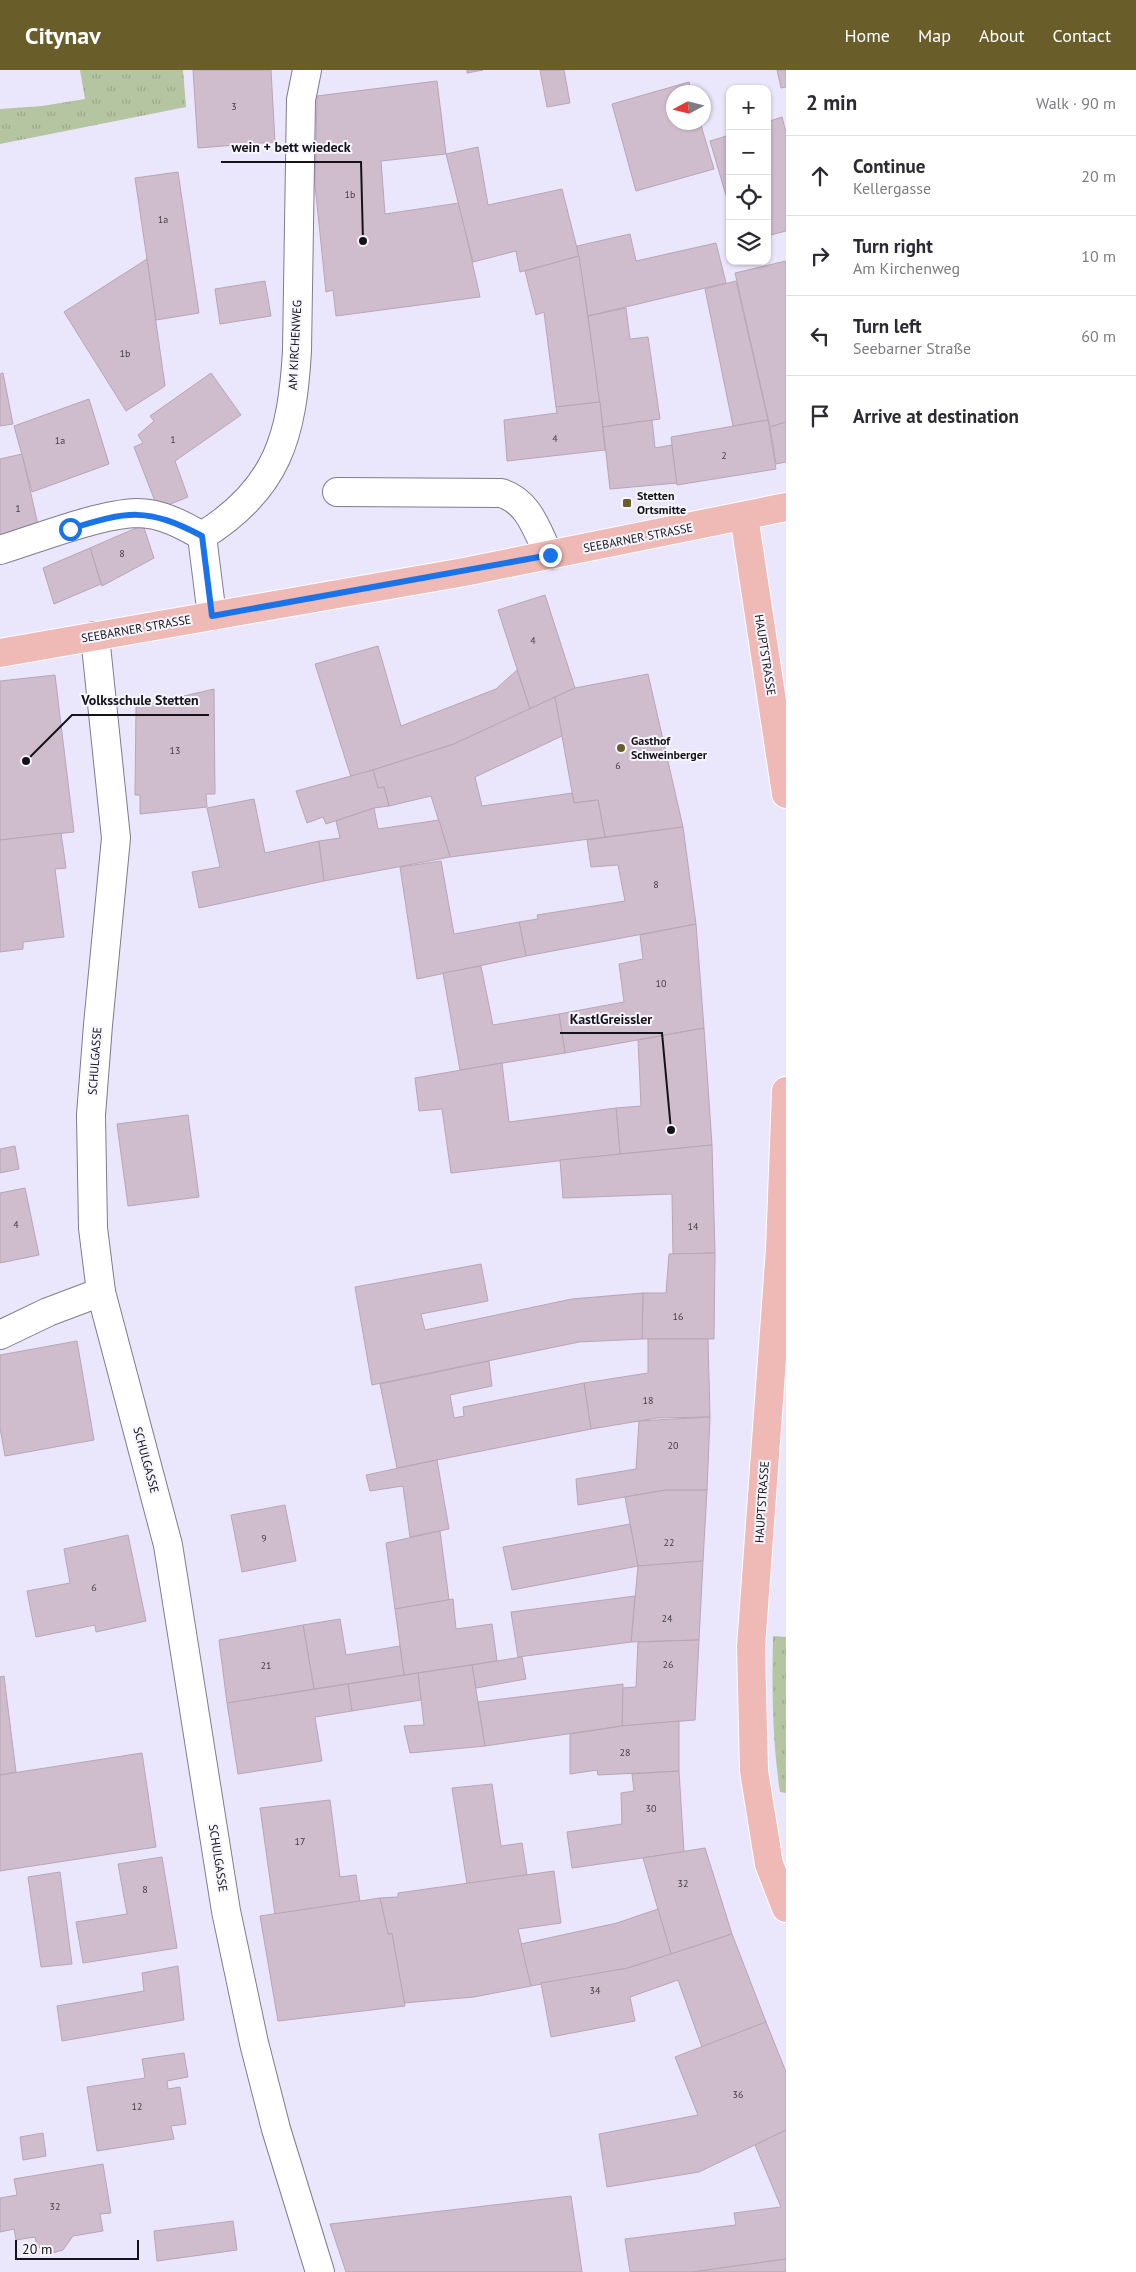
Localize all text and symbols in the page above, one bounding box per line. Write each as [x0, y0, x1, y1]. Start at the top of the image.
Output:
text: Citynav [25, 20, 101, 51]
text: Home [844, 24, 890, 47]
text: Map [918, 24, 951, 47]
text: About [979, 24, 1025, 47]
text: Contact [1053, 24, 1111, 47]
north arrow [666, 85, 711, 130]
map controls [726, 85, 771, 265]
button: + [726, 85, 771, 130]
text: 2 min [806, 89, 857, 116]
text: Walk · 90 m [1036, 93, 1116, 113]
house number: 3 [231, 100, 237, 113]
button: − [726, 130, 771, 175]
callout: wein + bett wiedeck [221, 133, 361, 162]
text: wein + bett wiedeck [230, 138, 351, 156]
text: Continue [853, 154, 925, 178]
icon: ahead [806, 162, 834, 190]
text: 20 m [1081, 166, 1116, 186]
button: locate [726, 175, 771, 220]
text: Kellergasse [853, 178, 931, 198]
house number: 1b [345, 188, 355, 201]
house number: 1a [158, 213, 168, 226]
button: layers [726, 220, 771, 265]
text: Turn right [853, 234, 933, 258]
icon: right [806, 242, 834, 270]
text: 10 m [1081, 246, 1116, 266]
text: Am Kirchenweg [853, 258, 960, 278]
street label: AM KIRCHENWEG [285, 300, 304, 390]
text: Turn left [853, 314, 922, 338]
icon: left [806, 322, 834, 350]
text: 60 m [1081, 326, 1116, 346]
text: Seebarner Straße [853, 338, 971, 358]
house number: 1b [120, 347, 130, 360]
icon: arrive [806, 402, 834, 430]
text: Arrive at destination [853, 404, 1019, 428]
house number: 4 [552, 432, 558, 445]
house number: 1 [170, 433, 176, 446]
house number: 1a [55, 434, 65, 447]
house number: 2 [721, 449, 727, 462]
place label: Stetten Ortsmitte [637, 488, 686, 517]
marker: Stetten Ortsmitte [621, 497, 633, 509]
house number: 1 [15, 502, 21, 515]
route start [59, 518, 82, 541]
street label: SEEBARNER STRASSE [582, 520, 694, 555]
route end [539, 544, 562, 567]
house number: 8 [119, 547, 125, 560]
street label: SEEBARNER STRASSE [80, 611, 192, 646]
street label: HAUPTSTRASSE [752, 613, 779, 697]
house number: 4 [530, 634, 536, 647]
callout: Volksschule Stetten [72, 686, 209, 715]
text: Volksschule Stetten [80, 691, 199, 709]
place label: Gasthof Schweinberger [631, 733, 708, 762]
marker: Gasthof Schweinberger [615, 742, 627, 754]
house number: 13 [170, 744, 180, 757]
house number: 6 [615, 759, 621, 772]
house number: 8 [653, 878, 659, 891]
house number: 10 [656, 977, 667, 990]
callout: KastlGreissler [560, 1004, 662, 1033]
text: KastlGreissler [570, 1010, 652, 1028]
street label: SCHULGASSE [85, 1026, 104, 1095]
house number: 4 [13, 1218, 19, 1231]
house number: 14 [688, 1220, 699, 1233]
house number: 16 [673, 1310, 683, 1323]
house number: 18 [643, 1394, 653, 1407]
street label: SCHULGASSE [130, 1425, 163, 1495]
house number: 20 [668, 1439, 679, 1452]
street label: HAUPTSTRASSE [751, 1460, 772, 1543]
house number: 9 [261, 1532, 267, 1545]
house number: 22 [664, 1536, 674, 1549]
house number: 6 [91, 1581, 97, 1594]
house number: 24 [662, 1612, 673, 1625]
house number: 26 [663, 1658, 673, 1671]
house number: 21 [261, 1659, 271, 1672]
house number: 28 [620, 1746, 630, 1759]
house number: 30 [646, 1802, 657, 1815]
street label: SCHULGASSE [206, 1823, 231, 1893]
house number: 17 [295, 1835, 305, 1848]
house number: 32 [678, 1877, 688, 1890]
house number: 8 [142, 1883, 148, 1896]
house number: 34 [590, 1984, 601, 1997]
house number: 36 [733, 2088, 743, 2101]
house number: 12 [132, 2100, 142, 2113]
house number: 32 [50, 2200, 60, 2213]
scale bar [15, 2237, 139, 2260]
text: 20 m [22, 2240, 52, 2258]

